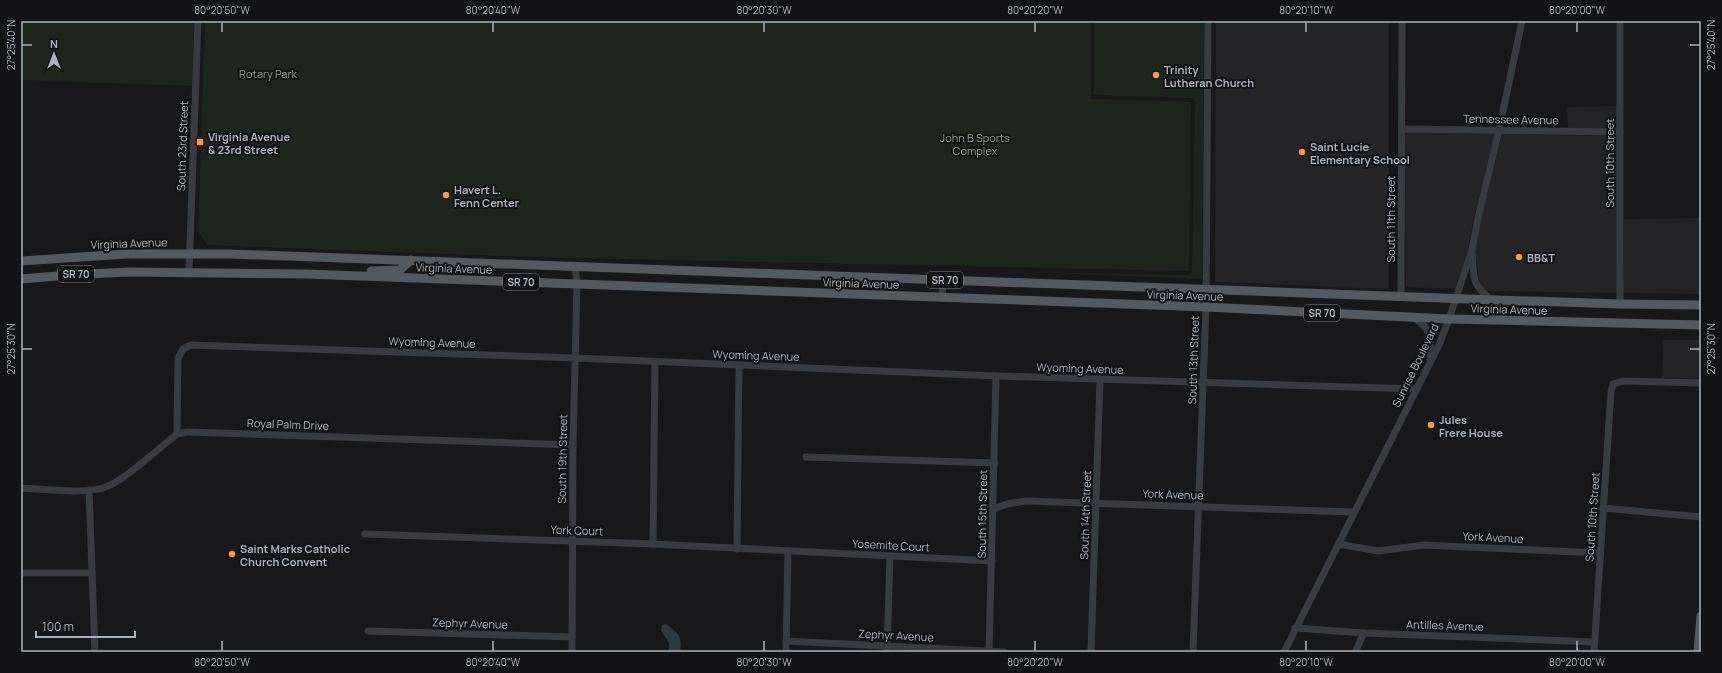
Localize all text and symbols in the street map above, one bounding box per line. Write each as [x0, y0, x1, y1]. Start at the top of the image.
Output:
text: 80°20'50"W [194, 3, 250, 17]
text: 80°20'40"W [466, 3, 521, 17]
text: 80°20'30"W [736, 3, 792, 17]
text: 80°20'20"W [1007, 3, 1063, 17]
text: 80°20'10"W [1279, 3, 1333, 17]
text: 80°20'00"W [1549, 3, 1606, 17]
text: 27°25'40"N [4, 20, 18, 70]
text: 27°25'40"N [1704, 20, 1718, 70]
north arrow [34, 34, 74, 74]
text: N [50, 36, 58, 51]
place label: Trinity Lutheran Church [1164, 62, 1254, 90]
park label: Rotary Park [239, 66, 297, 81]
marker: Trinity Lutheran Church [1151, 70, 1161, 80]
street label: South 23rd Street [173, 101, 191, 191]
street label: Tennessee Avenue [1463, 111, 1560, 127]
street label: South 10th Street [1602, 118, 1617, 208]
place label: Virginia Avenue & 23rd Street [208, 129, 290, 157]
park label: John B Sports Complex [940, 130, 1010, 158]
marker: Virginia Avenue & 23rd Street [195, 137, 205, 147]
place label: Saint Lucie Elementary School [1310, 139, 1410, 167]
marker: Saint Lucie Elementary School [1297, 147, 1307, 157]
street label: South 11th Street [1383, 176, 1398, 263]
place label: Havert L. Fenn Center [454, 182, 520, 210]
marker: Havert L. Fenn Center [441, 190, 451, 200]
street label: Virginia Avenue [90, 234, 168, 252]
place label: BB&T [1527, 250, 1555, 265]
marker: BB&T [1514, 252, 1524, 262]
street label: Virginia Avenue [415, 259, 493, 277]
road number: SR 70 [58, 266, 94, 282]
road number: SR 70 [927, 272, 963, 288]
road number: SR 70 [503, 274, 539, 290]
street label: Virginia Avenue [822, 274, 900, 292]
street label: Virginia Avenue [1146, 286, 1224, 304]
street label: Virginia Avenue [1470, 300, 1548, 318]
road number: SR 70 [1304, 305, 1340, 321]
street label: South 13th Street [1184, 315, 1202, 405]
street label: Sunrise Boulevard [1388, 321, 1442, 409]
text: 27°25'30"N [4, 323, 18, 375]
text: 27°25'30"N [1704, 323, 1718, 375]
street label: Wyoming Avenue [388, 333, 476, 351]
street label: Wyoming Avenue [712, 346, 800, 364]
street label: Wyoming Avenue [1036, 359, 1124, 377]
place label: Jules Frere House [1439, 412, 1503, 440]
street label: South 19th Street [554, 414, 570, 504]
street label: Royal Palm Drive [247, 415, 330, 433]
marker: Jules Frere House [1426, 420, 1436, 430]
street label: South 15th Street [974, 469, 990, 559]
street label: South 14th Street [1076, 470, 1094, 560]
street label: South 10th Street [1581, 472, 1603, 562]
street label: York Avenue [1142, 485, 1204, 503]
street label: York Court [550, 522, 604, 538]
street label: York Avenue [1462, 528, 1524, 546]
street label: Yosemite Court [852, 535, 930, 555]
place label: Saint Marks Catholic Church Convent [240, 541, 350, 569]
marker: Saint Marks Catholic Church Convent [227, 549, 237, 559]
scale bar [36, 613, 135, 639]
street label: Zephyr Avenue [432, 614, 509, 632]
street label: Antilles Avenue [1406, 616, 1485, 634]
text: 100 m [42, 618, 74, 635]
street label: Zephyr Avenue [858, 626, 935, 644]
text: 80°20'50"W [194, 655, 250, 669]
text: 80°20'40"W [466, 655, 521, 669]
text: 80°20'30"W [736, 655, 792, 669]
text: 80°20'20"W [1007, 655, 1063, 669]
text: 80°20'10"W [1279, 655, 1333, 669]
text: 80°20'00"W [1549, 655, 1606, 669]

